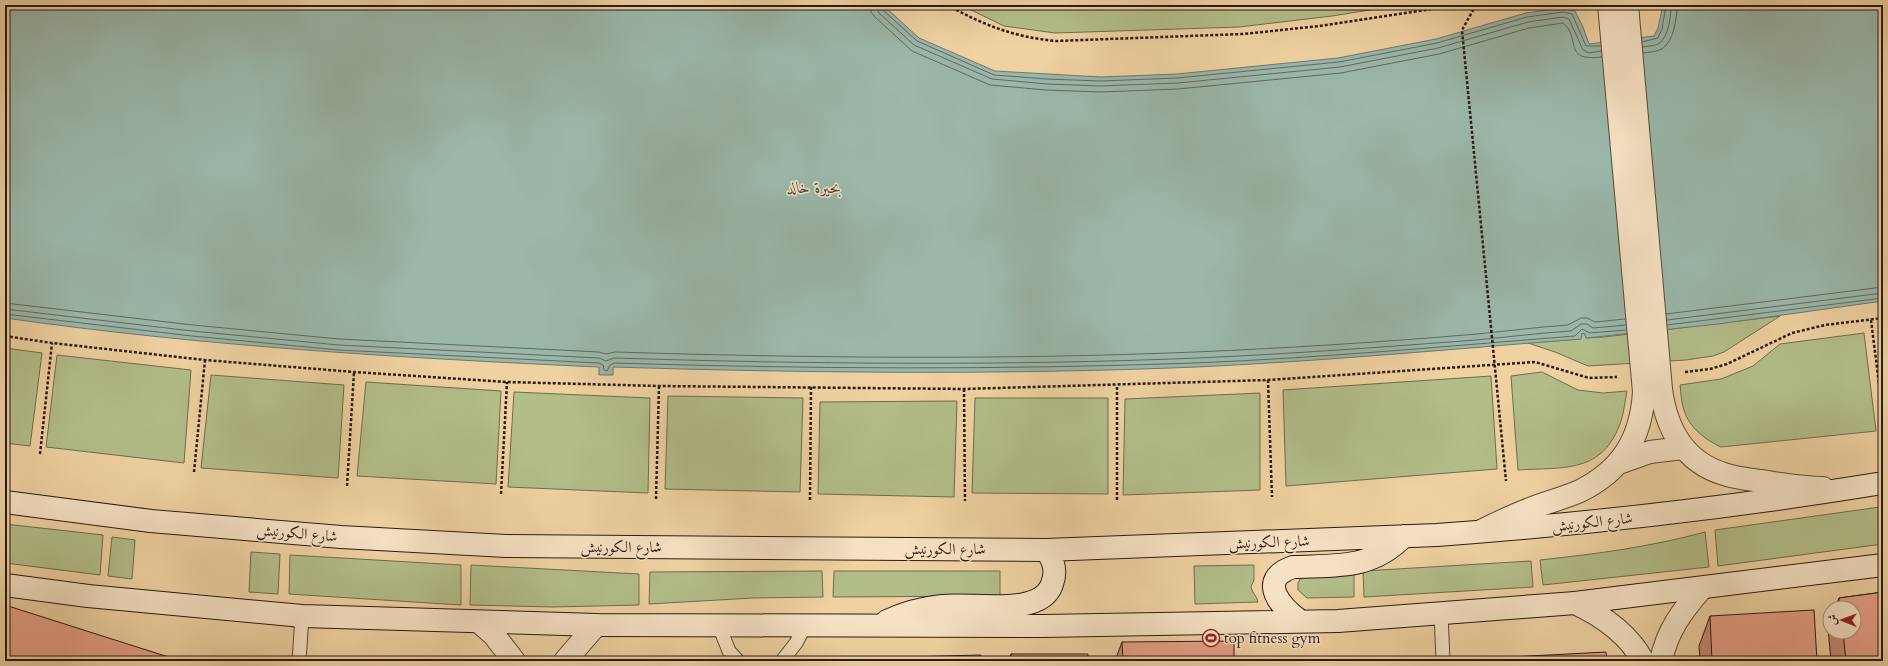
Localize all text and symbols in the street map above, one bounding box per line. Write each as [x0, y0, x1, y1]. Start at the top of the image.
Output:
water label: بحيرة خالد [787, 177, 841, 199]
street label: شارع الكورنيش [1551, 508, 1634, 539]
street label: شارع الكورنيش [255, 520, 338, 549]
street label: شارع الكورنيش [1228, 531, 1310, 556]
street label: شارع الكورنيش [580, 537, 662, 560]
street label: شارع الكورنيش [904, 539, 986, 562]
north arrow [1822, 600, 1862, 640]
text: ش [1825, 614, 1840, 625]
sports icon: top fitness gym [1201, 628, 1221, 648]
place label: top fitness gym [1224, 628, 1321, 648]

